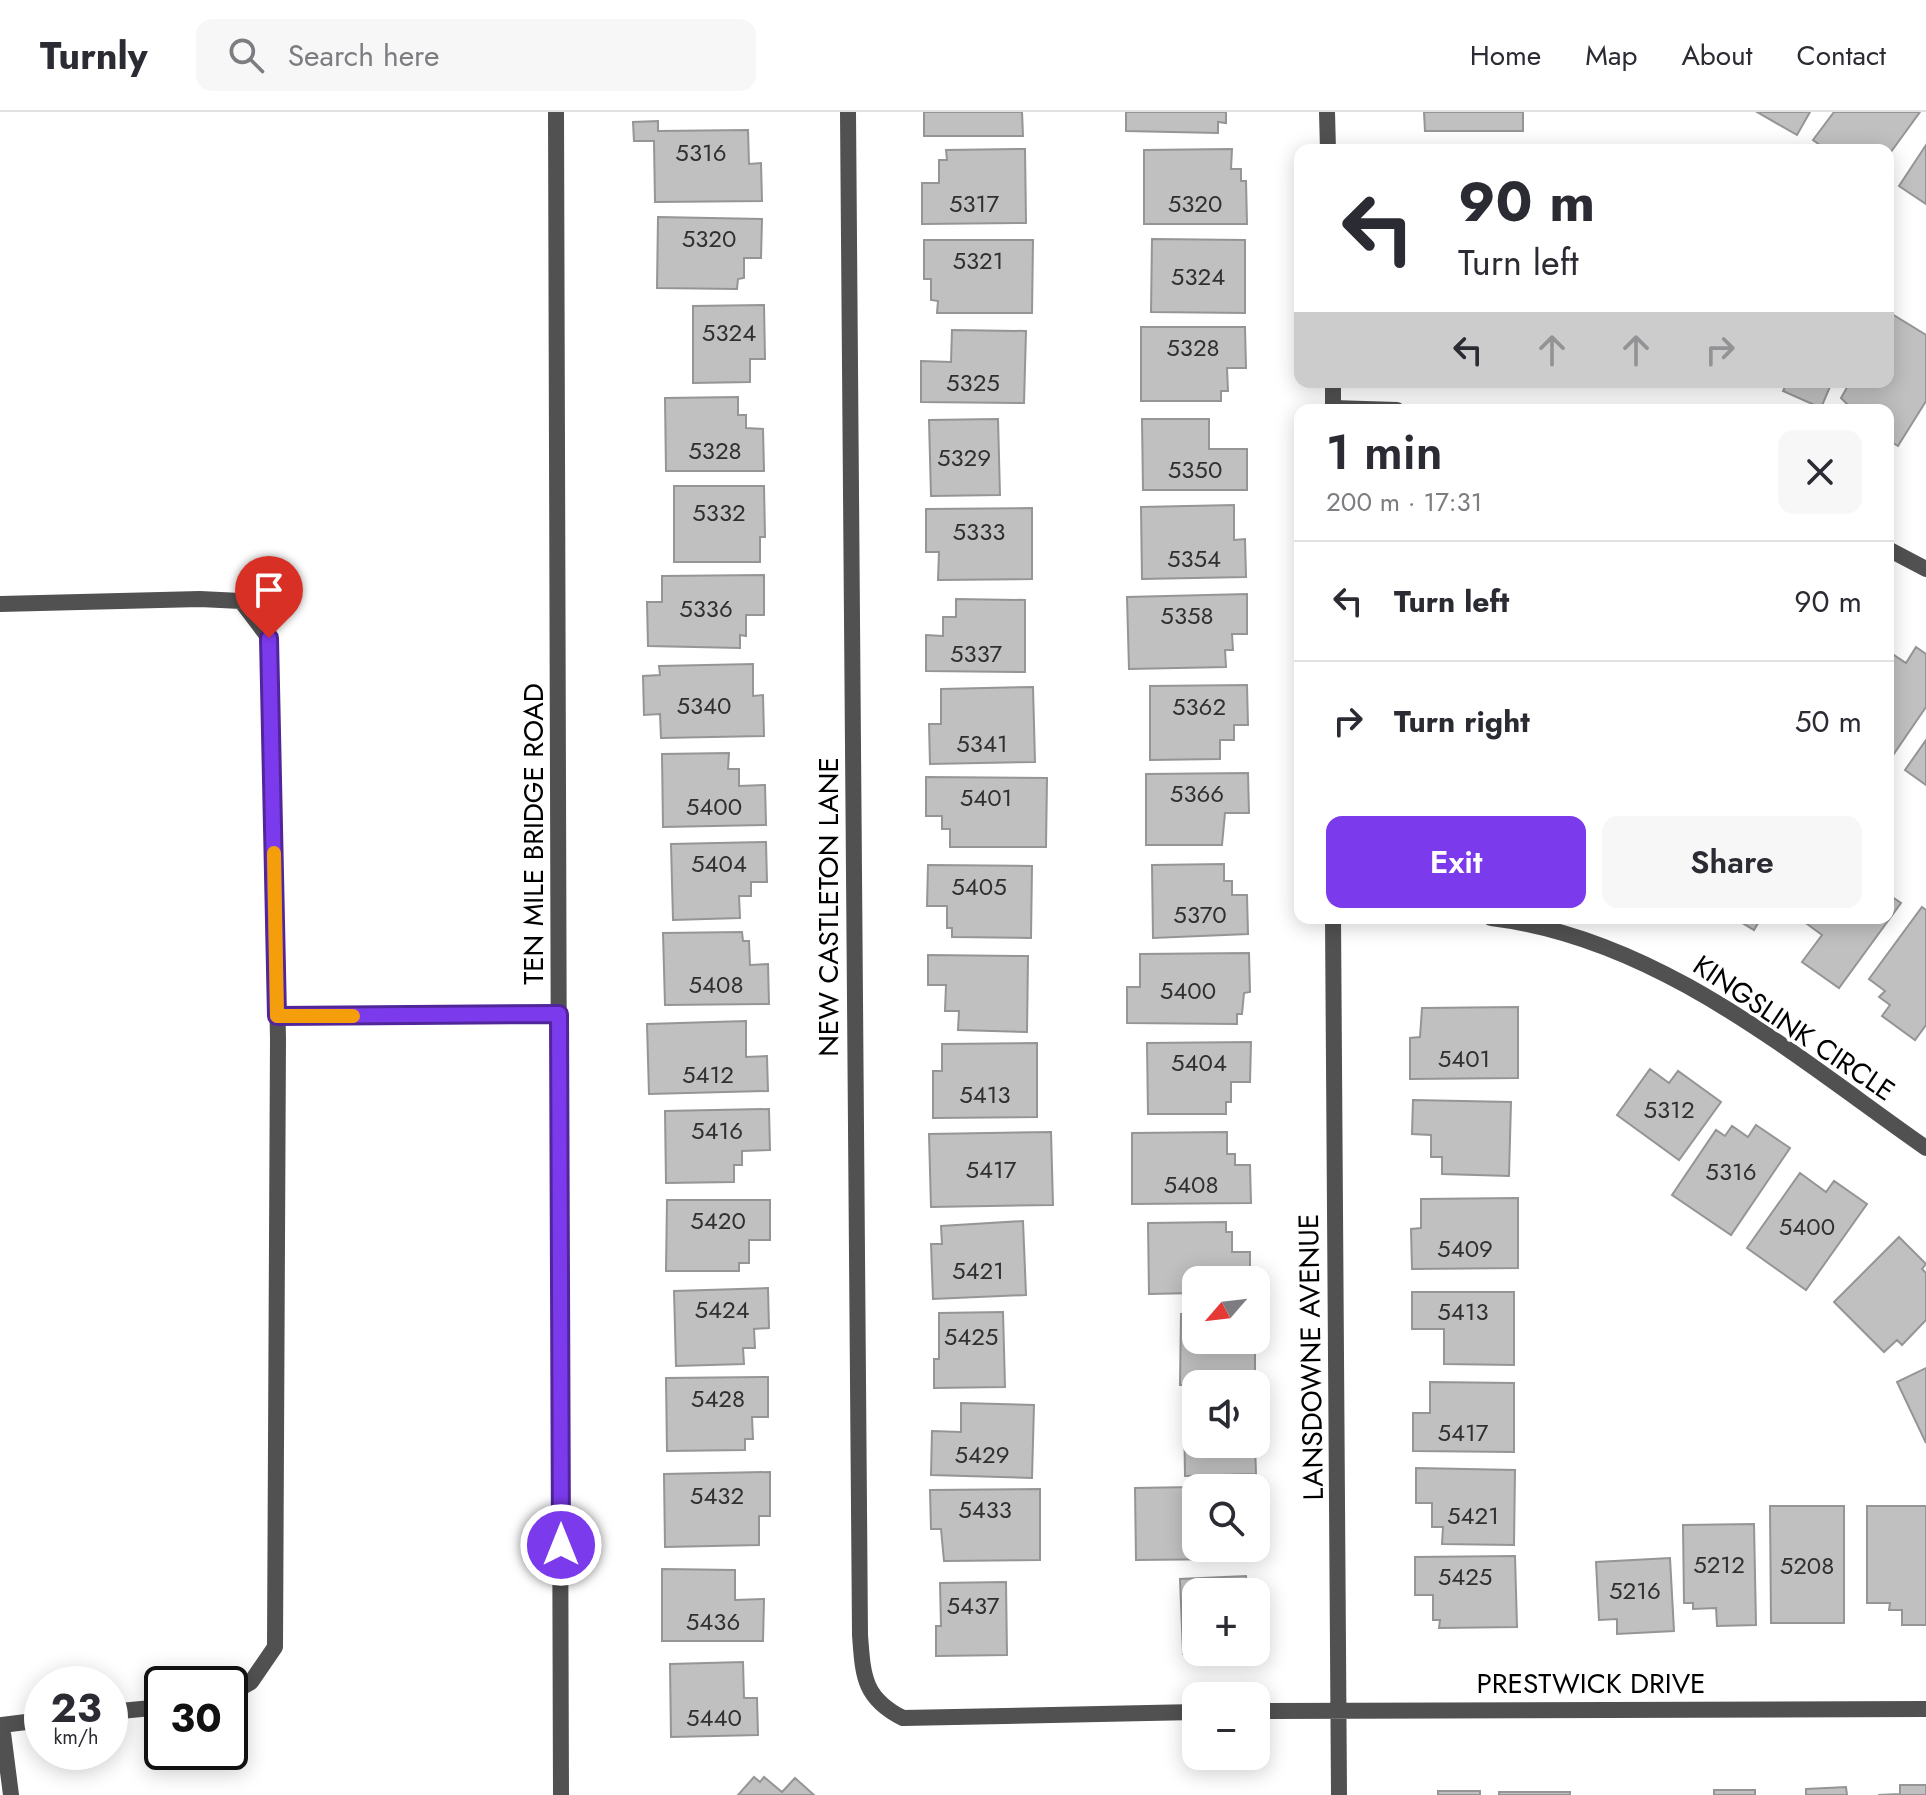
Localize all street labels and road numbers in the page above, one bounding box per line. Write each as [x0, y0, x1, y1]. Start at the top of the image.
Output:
street label: TEN MILE BRIDGE ROAD [513, 683, 554, 985]
street label: NEW CASTLETON LANE [808, 757, 849, 1057]
street label: KINGSLINK CIRCLE [1685, 945, 1903, 1111]
street label: LANSDOWNE AVENUE [1288, 1213, 1334, 1501]
street label: PRESTWICK DRIVE [1476, 1663, 1706, 1704]

